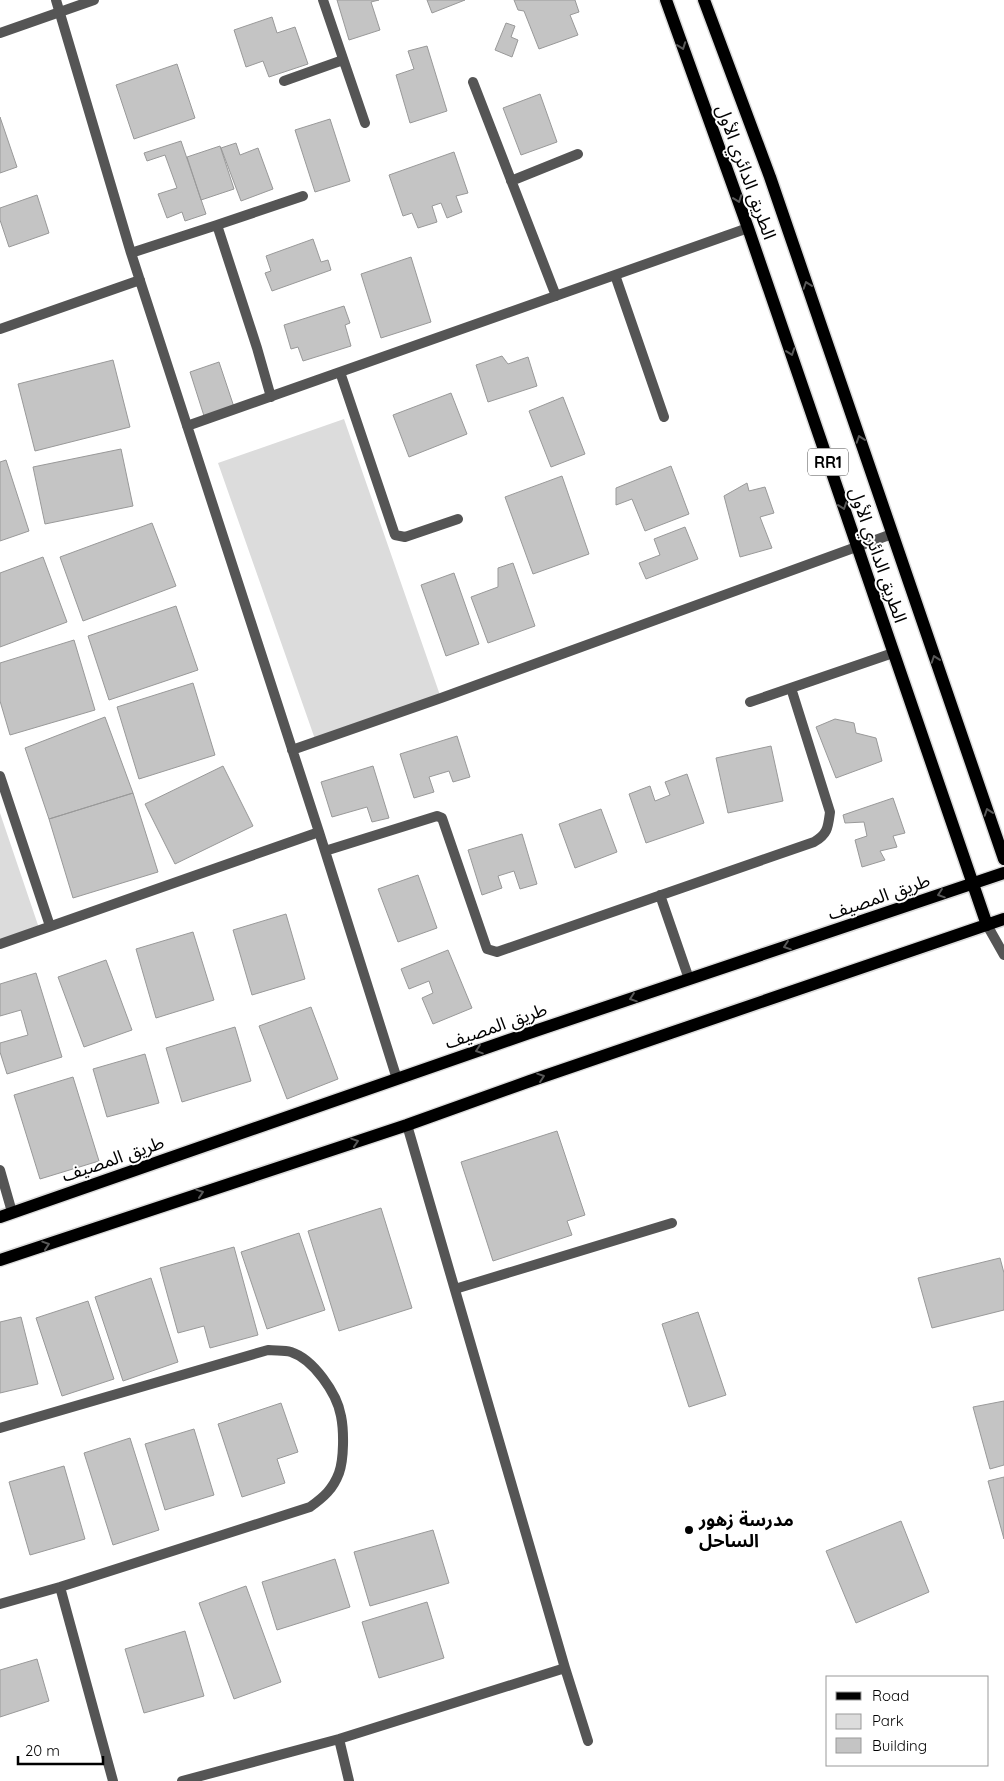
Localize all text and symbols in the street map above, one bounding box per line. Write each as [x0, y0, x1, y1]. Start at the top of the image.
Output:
one-way arrow [676, 41, 686, 50]
street label: الطريق الدائري الأول [709, 101, 782, 243]
one-way arrow [732, 194, 742, 202]
one-way arrow [803, 281, 813, 290]
one-way arrow [785, 348, 795, 356]
one-way arrow [856, 435, 866, 444]
road number: RR1 [808, 448, 848, 476]
street label: الطريق الدائري الأول [842, 484, 912, 626]
one-way arrow [837, 501, 847, 510]
one-way arrow [931, 655, 941, 664]
one-way arrow [984, 809, 994, 817]
street label: طريق المصيف [825, 868, 933, 925]
one-way arrow [937, 888, 946, 898]
one-way arrow [783, 940, 792, 950]
one-way arrow [629, 992, 638, 1002]
street label: طريق المصيف [442, 997, 550, 1054]
one-way arrow [476, 1045, 484, 1055]
one-way arrow [536, 1073, 545, 1083]
street label: طريق المصيف [59, 1130, 167, 1187]
one-way arrow [350, 1138, 358, 1148]
one-way arrow [196, 1189, 204, 1199]
one-way arrow [41, 1240, 50, 1250]
place label: مدرسة زهور الساحل [698, 1508, 794, 1552]
marker: مدرسة زهور الساحل [683, 1524, 695, 1536]
legend [826, 1676, 989, 1766]
text: Road [872, 1686, 909, 1705]
text: Park [872, 1711, 904, 1730]
scale bar [18, 1734, 102, 1766]
text: Building [872, 1736, 927, 1755]
text: 20 m [25, 1741, 60, 1760]

